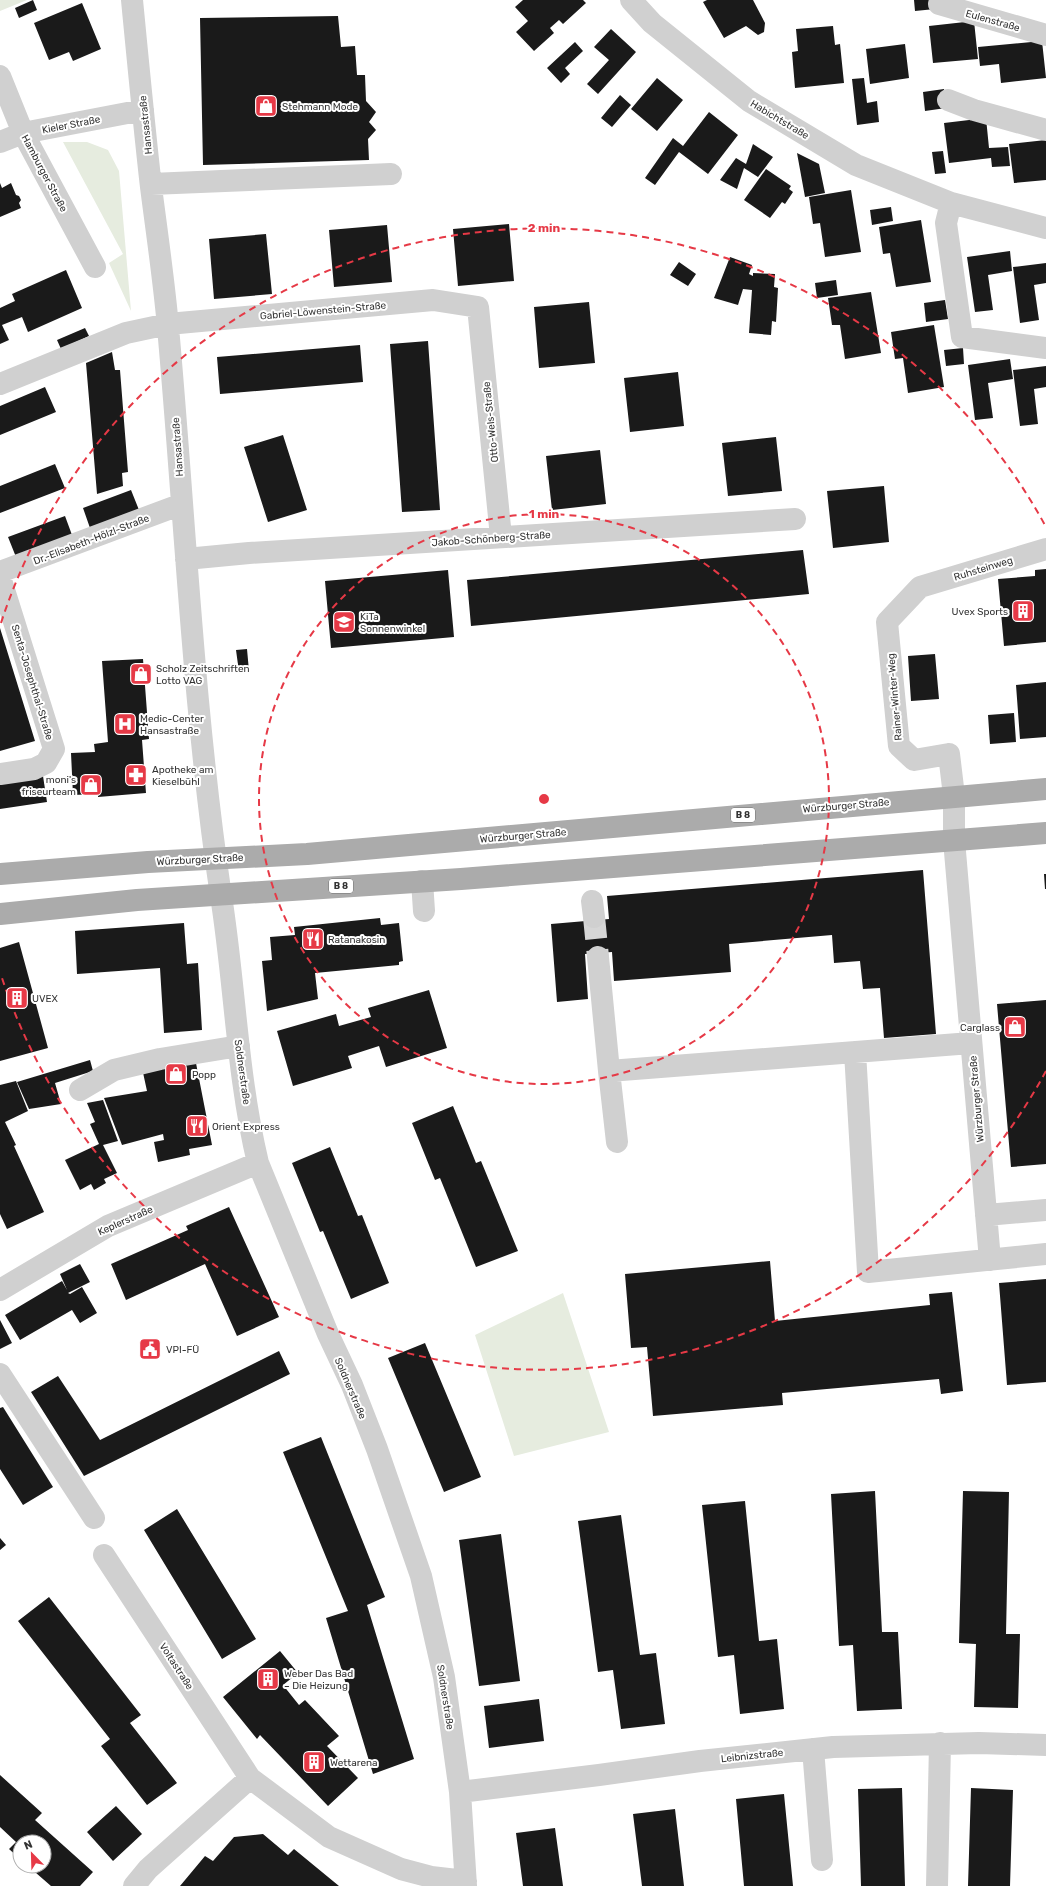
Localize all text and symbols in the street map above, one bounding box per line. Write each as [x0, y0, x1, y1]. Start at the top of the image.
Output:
street label: Eulenstraße [964, 7, 1022, 35]
shop icon: Stehmann Mode [253, 93, 279, 119]
street label: Hansastraße [137, 95, 155, 155]
street label: Habichtstraße [748, 98, 811, 142]
place label: Stehmann Mode [282, 101, 358, 113]
street label: Kieler Straße [41, 113, 102, 136]
street label: Hamburger Straße [19, 133, 70, 214]
text: 2 min [528, 221, 561, 235]
street label: Gabriel-Löwenstein-Straße [260, 299, 387, 322]
street label: Otto-Wels-Straße [481, 380, 501, 463]
street label: Hansastraße [170, 417, 186, 477]
text: 1 min [529, 507, 560, 521]
street label: Dr.-Elisabeth-Hölzl-Straße [32, 512, 151, 568]
street label: Jakob-Schönberg-Straße [431, 529, 551, 549]
street label: Ruhsteinweg [952, 554, 1014, 584]
building icon: Uvex Sports [1010, 598, 1036, 624]
place label: Uvex Sports [952, 606, 1008, 618]
school or university icon: KiTa Sonnenwinkel [331, 609, 357, 635]
place label: KiTa Sonnenwinkel [360, 611, 425, 635]
street label: Senta-Josephthal-Straße [9, 623, 55, 742]
street label: Rainer-Winter-Weg [885, 653, 905, 741]
shop icon: Scholz Zeitschriften Lotto VAG [128, 661, 154, 687]
place label: Scholz Zeitschriften Lotto VAG [156, 663, 250, 687]
hospital icon: Medic-Center Hansastraße [112, 711, 138, 737]
place label: Medic-Center Hansastraße [140, 713, 204, 737]
pharmacy icon: Apotheke am Kieselbühl [123, 762, 149, 788]
place label: Apotheke am Kieselbühl [152, 764, 213, 788]
shop icon: moni's friseurteam [78, 772, 104, 798]
place label: moni's friseurteam [21, 774, 76, 798]
centre of rings [537, 792, 551, 806]
street label: Würzburger Straße [802, 796, 890, 816]
road number: B 8 [731, 808, 755, 822]
street label: Würzburger Straße [479, 826, 567, 846]
street label: Würzburger Straße [156, 852, 244, 868]
road number: B 8 [329, 879, 353, 893]
restaurant icon: Ratanakosin [300, 926, 326, 952]
place label: Ratanakosin [328, 934, 385, 946]
building icon: UVEX [4, 985, 30, 1011]
place label: UVEX [32, 993, 59, 1005]
shop icon: Carglass [1002, 1014, 1028, 1040]
place label: Carglass [960, 1022, 1000, 1034]
street label: Soldnerstraße [232, 1039, 253, 1106]
street label: Würzburger Straße [967, 1055, 987, 1143]
shop icon: Popp [163, 1061, 189, 1087]
place label: Popp [192, 1069, 216, 1081]
restaurant icon: Orient Express [184, 1113, 210, 1139]
place label: Orient Express [212, 1121, 280, 1133]
street label: Keplerstraße [96, 1203, 155, 1238]
public building icon: VPI-FÜ [137, 1336, 163, 1362]
place label: VPI-FÜ [166, 1344, 199, 1356]
street label: Soldnerstraße [332, 1356, 369, 1421]
street label: Voltastraße [157, 1641, 196, 1693]
street label: Soldnerstraße [434, 1664, 456, 1731]
building icon: Weber Das Bad – Die Heizung [255, 1666, 281, 1692]
place label: Weber Das Bad – Die Heizung [284, 1668, 353, 1692]
street label: Leibnizstraße [720, 1747, 784, 1765]
building icon: Wettarena [301, 1749, 327, 1775]
place label: Wettarena [330, 1757, 378, 1769]
north arrow [12, 1834, 52, 1874]
text: N [22, 1838, 35, 1853]

